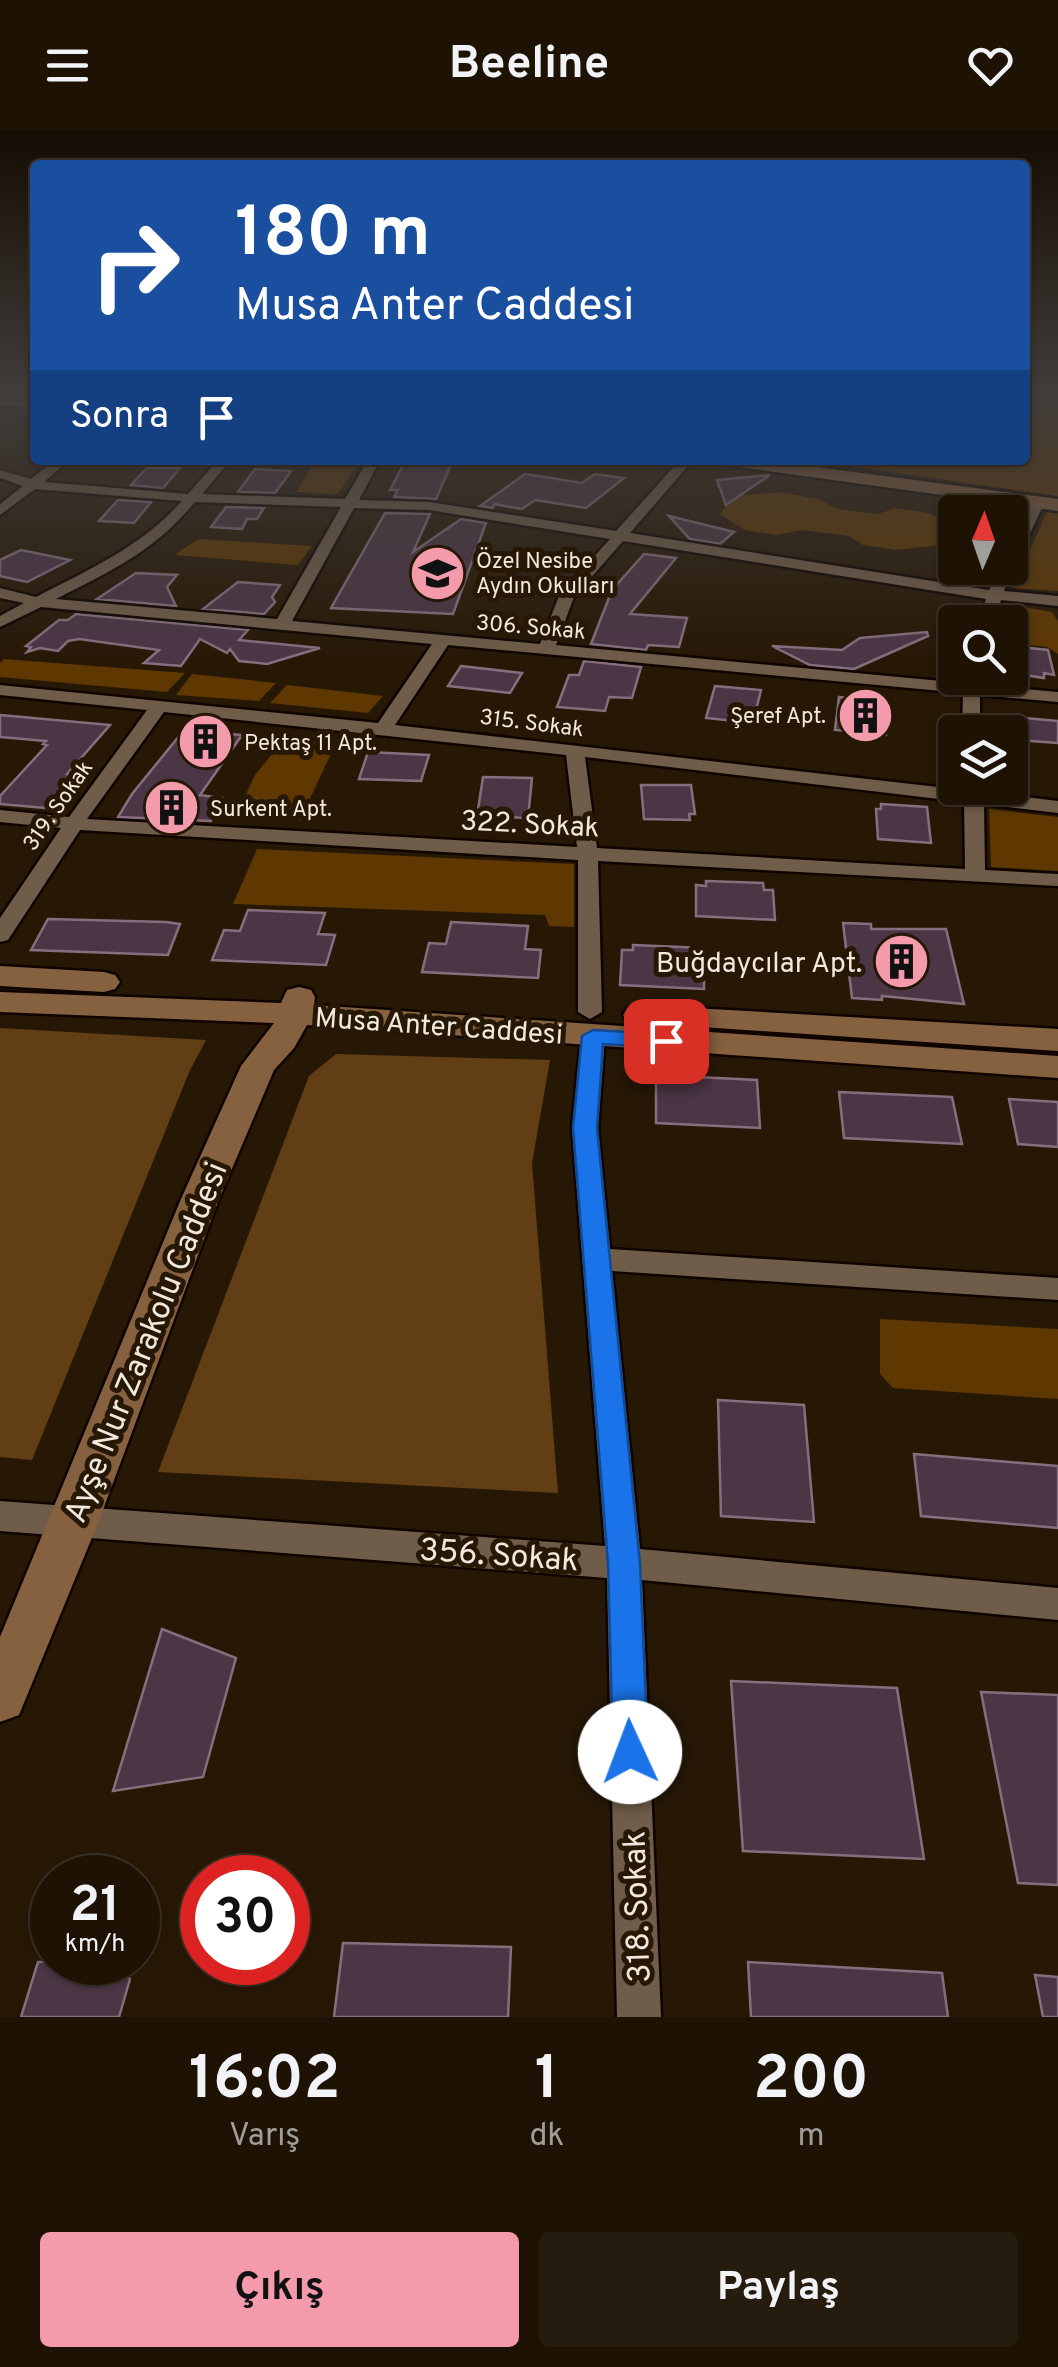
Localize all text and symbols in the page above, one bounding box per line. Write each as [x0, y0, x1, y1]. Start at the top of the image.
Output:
text: Beeline [449, 37, 609, 94]
icon: menu [40, 38, 95, 93]
icon: heart [963, 38, 1018, 93]
text: 180 m [235, 192, 431, 281]
icon: right [70, 200, 200, 330]
text: Musa Anter Caddesi [235, 279, 634, 336]
icon: arrive [189, 390, 244, 445]
text: Sonra [70, 393, 169, 442]
north arrow [938, 495, 1028, 585]
map controls [938, 495, 1028, 805]
school or university icon: Özel Nesibe Aydın Okulları [407, 543, 467, 603]
place label: Özel Nesibe Aydın Okulları [476, 547, 614, 601]
button: search [938, 605, 1028, 695]
street label: 306. Sokak [475, 610, 587, 647]
building icon: Şeref Apt. [835, 685, 895, 745]
place label: Şeref Apt. [730, 704, 826, 731]
street label: 315. Sokak [478, 705, 585, 744]
building icon: Pektaş 11 Apt. [175, 712, 235, 772]
button: layers [938, 715, 1028, 805]
place label: Pektaş 11 Apt. [244, 731, 377, 758]
street label: 319. Sokak [18, 756, 100, 857]
building icon: Surkent Apt. [141, 778, 201, 838]
place label: Surkent Apt. [210, 797, 332, 824]
street label: 322. Sokak [459, 804, 600, 848]
building icon: Buğdaycılar Apt. [871, 932, 931, 992]
place label: Buğdaycılar Apt. [656, 947, 862, 983]
pin [624, 999, 709, 1084]
street label: Musa Anter Caddesi [314, 1001, 564, 1055]
icon: arrive [639, 1014, 694, 1069]
street label: Ayşe Nur Zarakolu Caddesi [57, 1157, 238, 1529]
street label: 356. Sokak [418, 1531, 580, 1583]
position arrow [578, 1700, 682, 1804]
street label: 318. Sokak [616, 1830, 662, 1983]
speed limit sign: 30 [180, 1855, 310, 1985]
text: 21 [70, 1876, 120, 1939]
text: km/h [65, 1929, 125, 1961]
text: 16:02 [189, 2044, 340, 2120]
text: 1 [535, 2044, 559, 2120]
text: 200 [753, 2044, 869, 2120]
text: Varış [229, 2117, 300, 2157]
text: dk [529, 2117, 564, 2157]
text: m [798, 2117, 825, 2157]
button: Çıkış [40, 2232, 519, 2347]
button: Paylaş [539, 2232, 1018, 2347]

